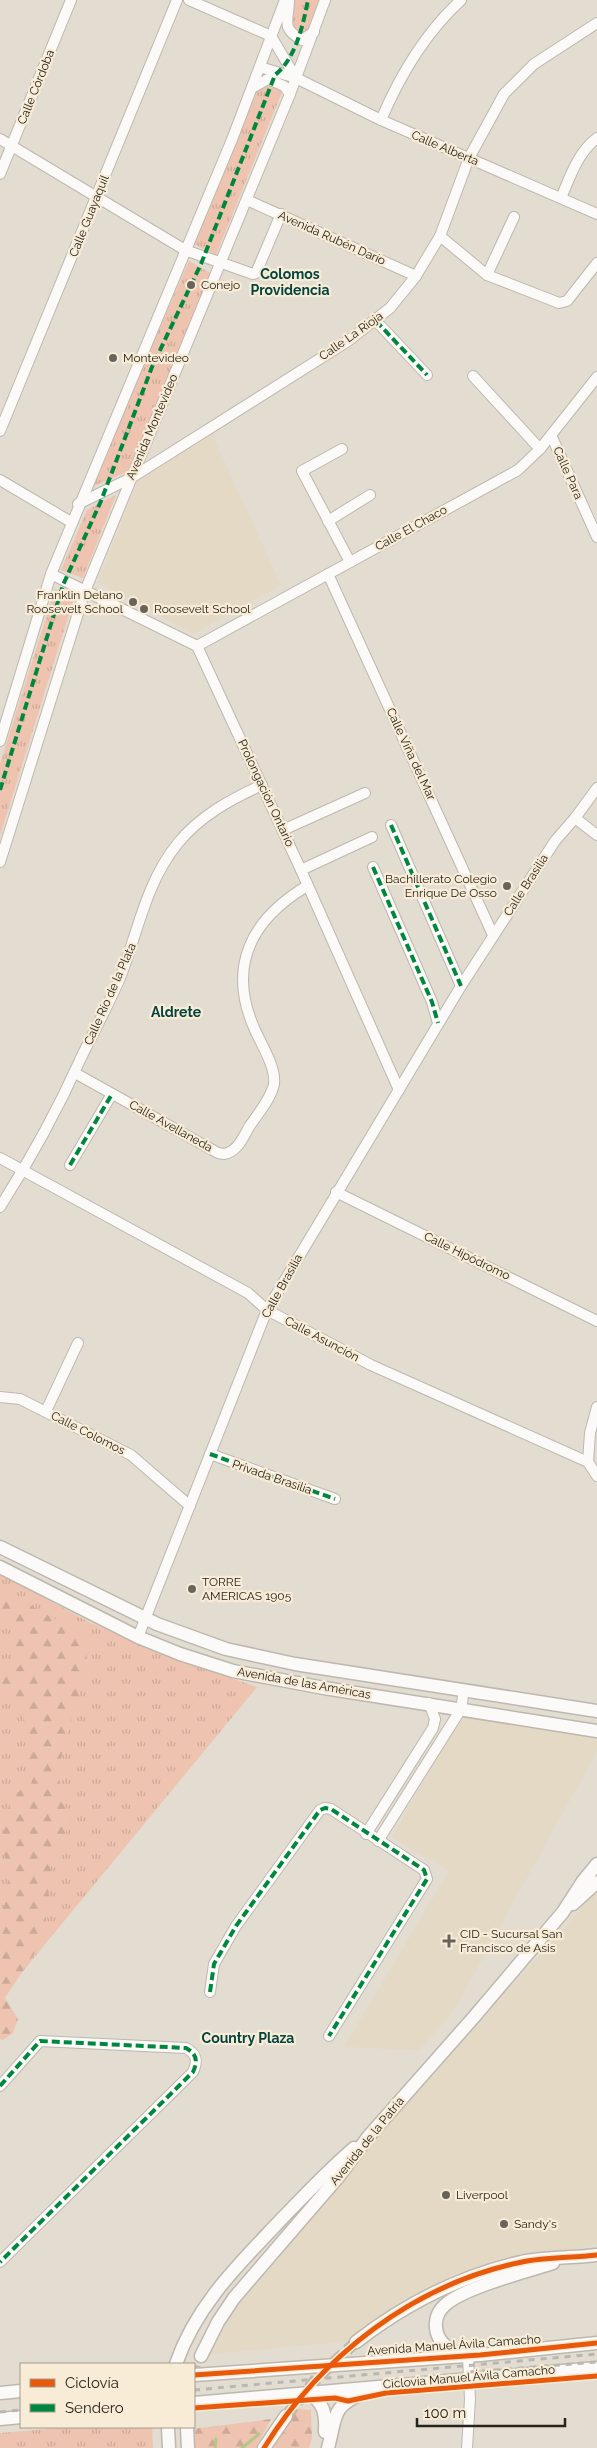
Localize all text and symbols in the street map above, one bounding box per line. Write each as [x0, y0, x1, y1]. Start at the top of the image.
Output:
street label: Calle Córdoba [15, 48, 57, 126]
street label: Calle Alberta [409, 128, 481, 168]
street label: Calle Guayaquil [66, 172, 112, 259]
street label: Avenida Rubén Darío [276, 208, 388, 268]
district label: Colomos Providencia [251, 266, 329, 298]
place label: Conejo [201, 278, 240, 292]
marker: Conejo [185, 279, 197, 291]
street label: Calle La Rioja [316, 309, 386, 363]
place label: Montevideo [123, 351, 189, 365]
marker: Montevideo [107, 352, 119, 364]
street label: Avenida Montevideo [123, 372, 181, 482]
street label: Calle Para [550, 445, 586, 501]
street label: Calle El Chaco [373, 502, 449, 554]
place label: Franklin Delano Roosevelt School [26, 588, 124, 616]
marker: Franklin Delano Roosevelt School [127, 596, 139, 608]
place label: Roosevelt School [154, 602, 251, 616]
marker: Roosevelt School [138, 603, 150, 615]
street label: Calle Viña del Mar [384, 706, 439, 803]
street label: Prolongación Ontario [235, 737, 297, 849]
street label: Calle Brasilia [501, 851, 551, 919]
place label: Bachillerato Colegio Enrique De Osso [385, 872, 497, 900]
marker: Bachillerato Colegio Enrique De Osso [501, 880, 513, 892]
street label: Calle Río de la Plata [81, 941, 139, 1047]
district label: Aldrete [151, 1004, 202, 1020]
street label: Calle Avellaneda [127, 1097, 215, 1155]
street label: Calle Hipódromo [422, 1229, 512, 1283]
street label: Calle Brasilia [259, 1252, 305, 1320]
street label: Calle Asunción [282, 1313, 362, 1365]
street label: Calle Colomos [49, 1408, 128, 1458]
street label: Privada Brasilia [230, 1457, 314, 1497]
place label: TORRE AMERICAS 1905 [202, 1575, 292, 1603]
marker: TORRE AMERICAS 1905 [186, 1583, 198, 1595]
street label: Avenida de las Américas [236, 1664, 372, 1702]
place label: CID - Sucursal San Francisco de Asis [460, 1927, 562, 1955]
marker: CID - Sucursal San Francisco de Asis [442, 1934, 456, 1948]
district label: Country Plaza [202, 2030, 294, 2046]
street label: Avenida de la Patria [327, 2094, 407, 2188]
place label: Liverpool [456, 2188, 509, 2202]
marker: Liverpool [440, 2189, 452, 2201]
place label: Sandy's [514, 2217, 557, 2231]
marker: Sandy's [498, 2218, 510, 2230]
street label: Avenida Manuel Ávila Camacho [367, 2332, 541, 2358]
legend [20, 2363, 195, 2428]
street label: Ciclovia Manuel Ávila Camacho [382, 2363, 556, 2391]
text: Ciclovía [65, 2374, 119, 2392]
scale bar [417, 2396, 564, 2428]
text: Sendero [65, 2399, 124, 2417]
text: 100 m [424, 2404, 466, 2422]

